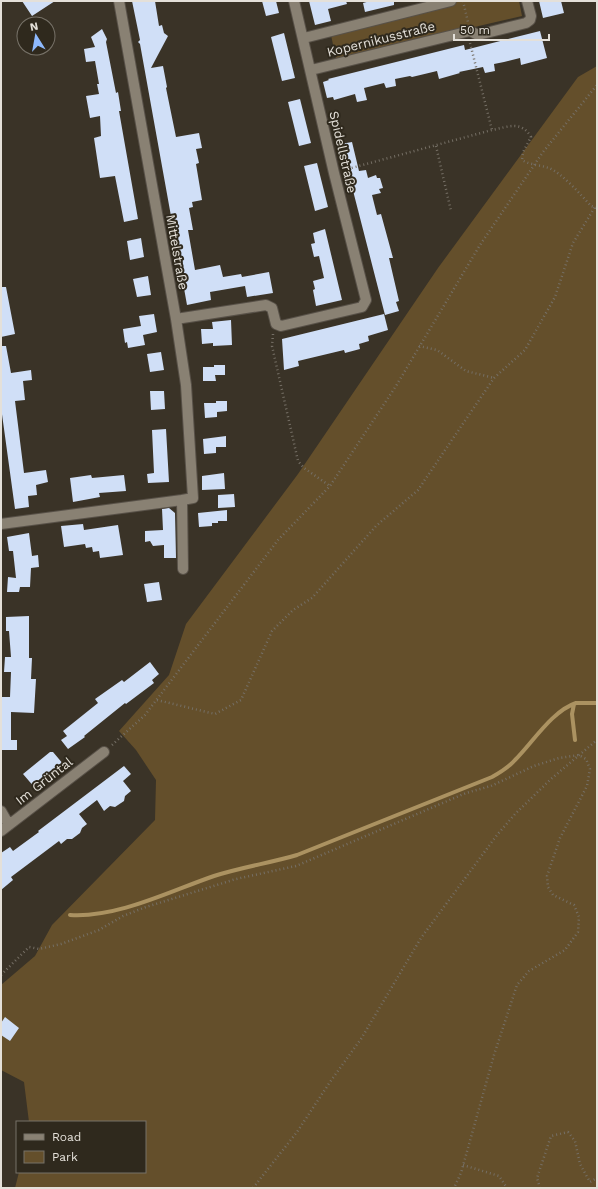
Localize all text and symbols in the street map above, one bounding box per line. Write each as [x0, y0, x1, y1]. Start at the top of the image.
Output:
north arrow [16, 16, 56, 56]
scale bar [454, 16, 549, 42]
street label: Kopernikusstraße [325, 18, 437, 60]
text: N [29, 20, 39, 34]
text: 50 m [460, 23, 490, 37]
street label: Spidellstraße [326, 109, 360, 195]
street label: Mittelstraße [163, 213, 191, 291]
street label: Im Grüntal [13, 754, 75, 808]
legend [16, 1121, 146, 1173]
text: Road [52, 1130, 81, 1144]
text: Park [52, 1150, 78, 1164]

